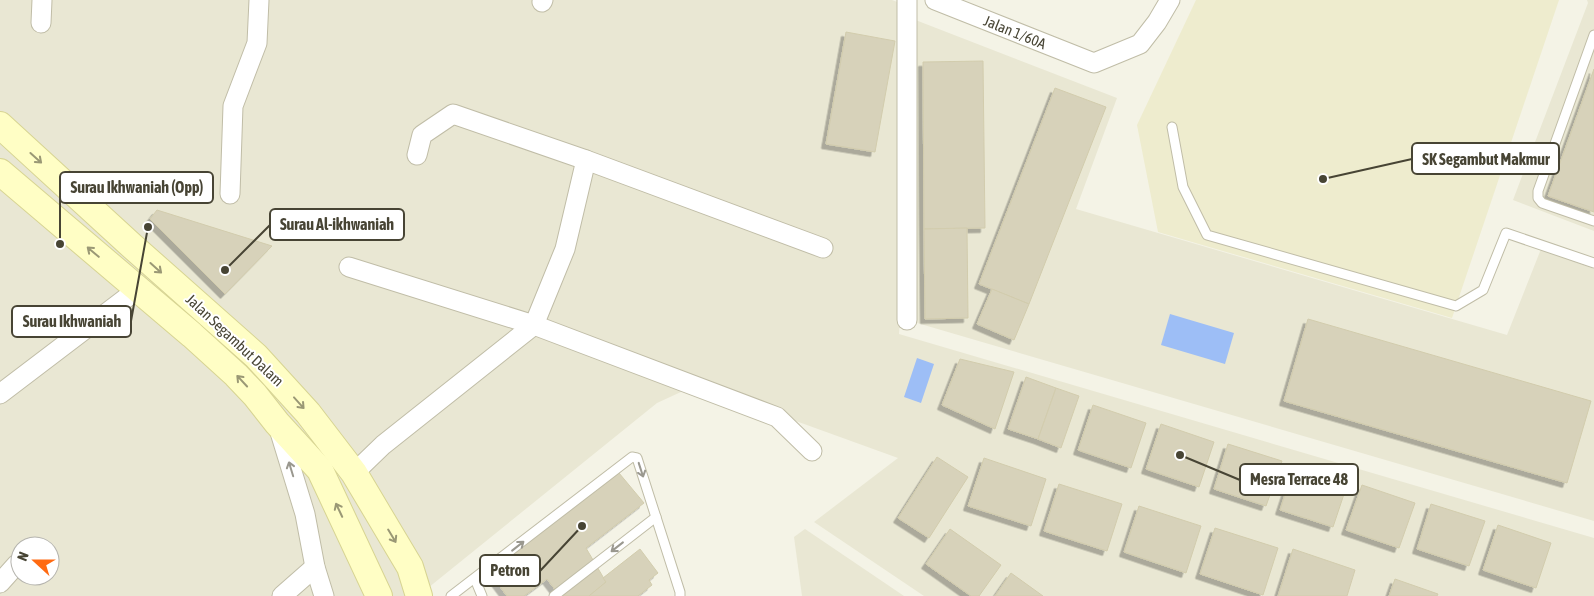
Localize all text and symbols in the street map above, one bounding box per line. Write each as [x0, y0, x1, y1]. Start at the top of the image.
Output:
street label: Jalan 1/60A [981, 12, 1049, 52]
callout: SK Segambut Makmur [1412, 143, 1559, 174]
text: SK Segambut Makmur [1422, 150, 1550, 168]
one-way arrow [29, 152, 42, 164]
callout: Surau Ikhwaniah (Opp) [60, 172, 213, 203]
text: Surau Ikhwaniah (Opp) [71, 178, 204, 196]
callout: Surau Al-ikhwaniah [270, 209, 404, 240]
text: Surau Al-ikhwaniah [280, 215, 394, 233]
one-way arrow [87, 246, 100, 257]
one-way arrow [149, 262, 162, 273]
street label: Jalan Segambut Dalam [183, 290, 287, 390]
callout: Surau Ikhwaniah [12, 306, 131, 337]
text: Surau Ikhwaniah [23, 312, 122, 330]
one-way arrow [236, 375, 248, 387]
one-way arrow [294, 396, 305, 409]
one-way arrow [286, 461, 296, 477]
one-way arrow [636, 462, 646, 478]
callout: Mesra Terrace 48 [1240, 464, 1358, 495]
text: Mesra Terrace 48 [1250, 470, 1348, 488]
one-way arrow [334, 503, 344, 518]
one-way arrow [387, 529, 397, 543]
north arrow [10, 536, 60, 586]
one-way arrow [511, 540, 524, 551]
one-way arrow [610, 542, 624, 552]
text: N [14, 550, 32, 563]
callout: Petron [480, 555, 540, 586]
text: Petron [490, 561, 530, 579]

